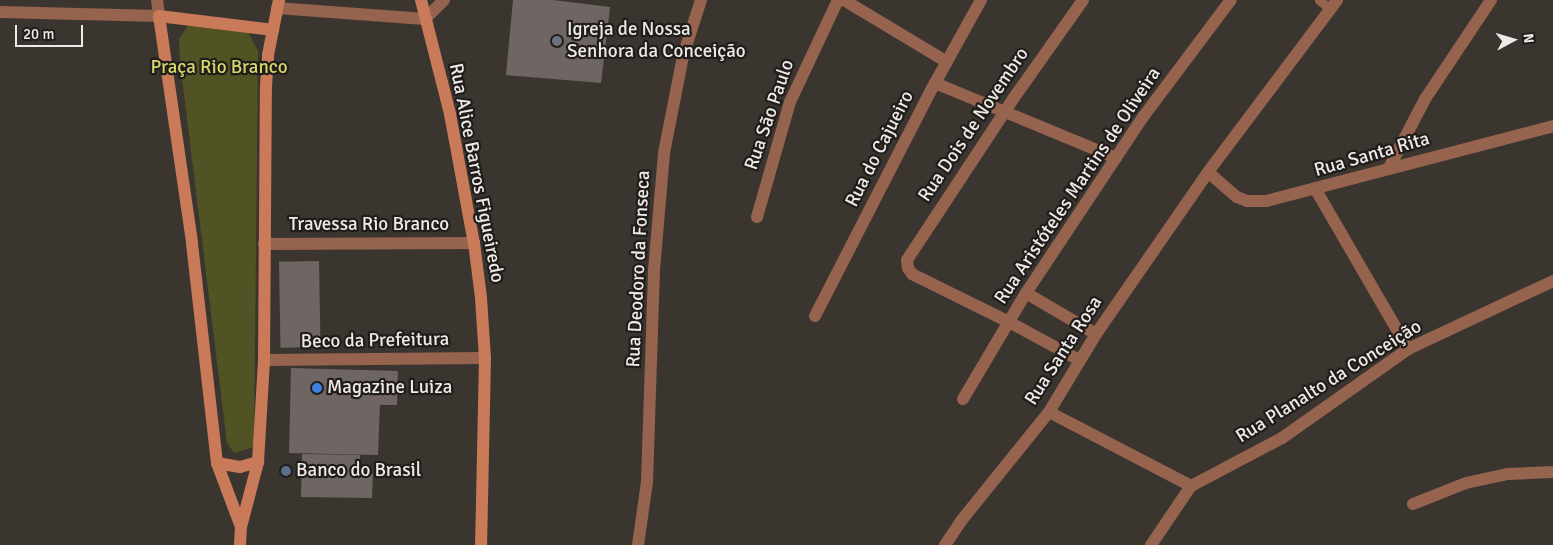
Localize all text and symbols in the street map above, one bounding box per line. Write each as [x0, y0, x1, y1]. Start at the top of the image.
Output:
scale bar [18, 15, 85, 47]
north arrow [1488, 15, 1538, 65]
place label: Igreja de Nossa Senhora da Conceição [567, 19, 746, 63]
text: 20 m [23, 25, 54, 43]
text: N [1519, 33, 1537, 44]
marker: Igreja de Nossa Senhora da Conceição [551, 35, 563, 47]
street label: Rua Dois de Novembro [914, 44, 1034, 206]
park label: Praça Rio Branco [150, 57, 288, 79]
street label: Rua São Paulo [740, 57, 800, 173]
street label: Rua Alice Barros Figueiredo [444, 61, 508, 285]
street label: Rua Aristóteles Martins de Oliveira [990, 63, 1166, 309]
street label: Rua do Cajueiro [841, 87, 919, 211]
street label: Rua Santa Rita [1312, 128, 1432, 182]
street label: Rua Deodoro da Fonseca [622, 170, 656, 368]
street label: Travessa Rio Branco [289, 214, 449, 236]
street label: Rua Santa Rosa [1020, 292, 1108, 410]
street label: Rua Planalto da Conceição [1232, 316, 1426, 448]
street label: Beco da Prefeitura [300, 328, 450, 354]
place label: Magazine Luiza [327, 377, 452, 399]
marker: Magazine Luiza [311, 382, 323, 394]
place label: Banco do Brasil [296, 460, 421, 482]
marker: Banco do Brasil [280, 465, 292, 477]

